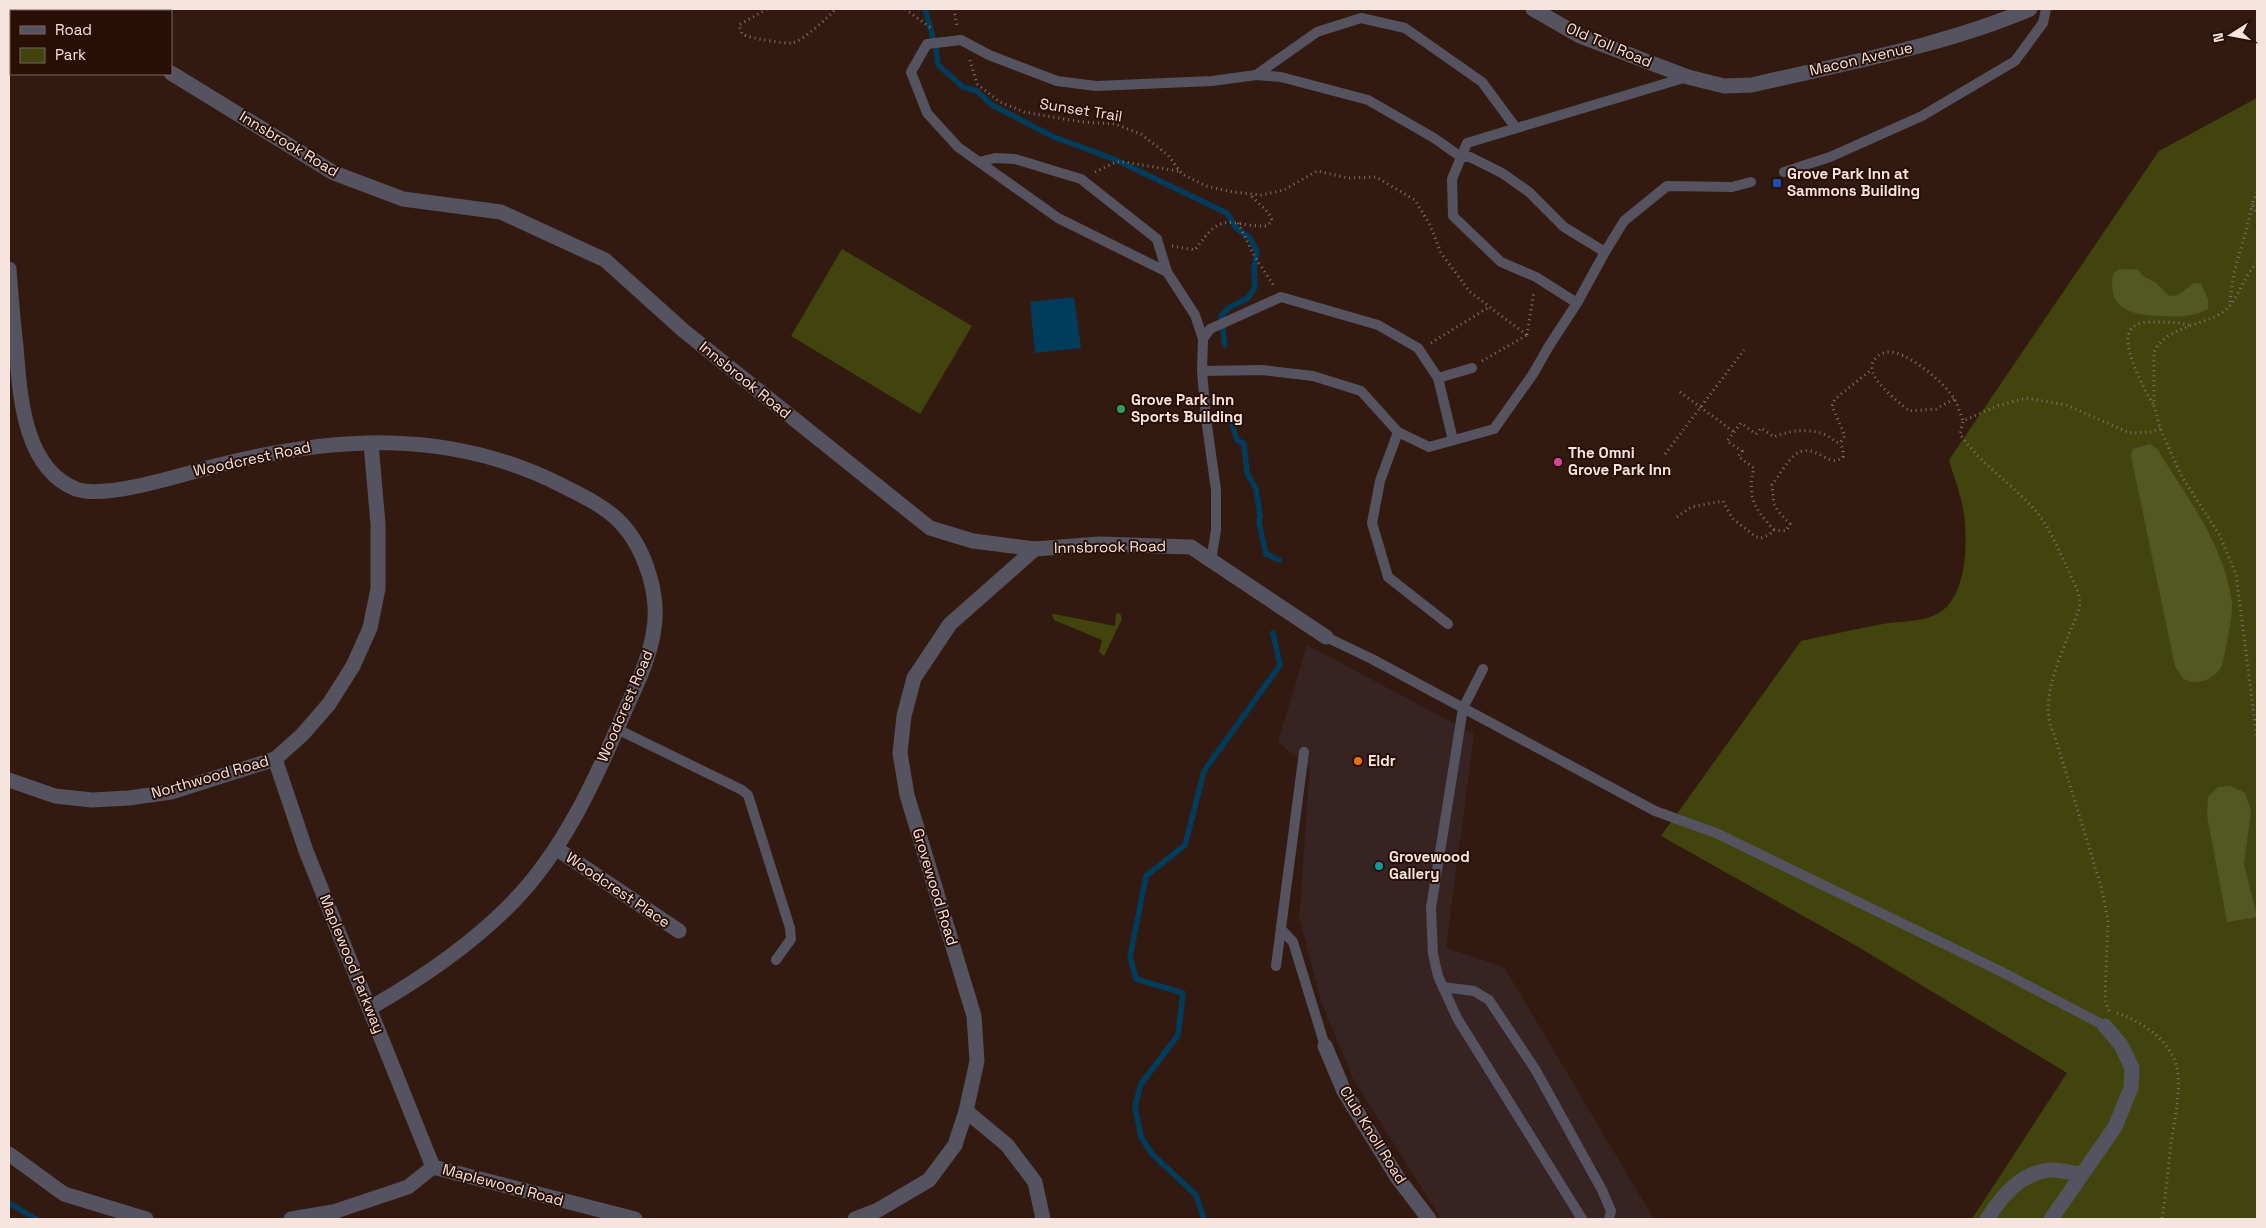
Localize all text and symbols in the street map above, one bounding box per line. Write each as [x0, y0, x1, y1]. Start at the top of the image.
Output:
legend [10, 10, 172, 75]
north arrow [2206, 10, 2256, 60]
street label: Old Toll Road [1563, 18, 1655, 71]
text: Road [55, 20, 92, 39]
text: N [2209, 31, 2228, 44]
street label: Macon Avenue [1807, 37, 1915, 80]
text: Park [55, 45, 86, 64]
street label: Sunset Trail [1038, 94, 1124, 125]
street label: Innsbrook Road [236, 107, 342, 181]
place label: Grove Park Inn at Sammons Building [1787, 164, 1920, 200]
marker: Grove Park Inn at Sammons Building [1771, 177, 1783, 189]
street label: Innsbrook Road [696, 337, 795, 422]
place label: Grove Park Inn Sports Building [1131, 390, 1243, 426]
marker: Grove Park Inn Sports Building [1115, 403, 1127, 415]
street label: Woodcrest Road [191, 437, 312, 480]
place label: The Omni Grove Park Inn [1568, 443, 1671, 479]
marker: The Omni Grove Park Inn [1552, 456, 1564, 468]
street label: Innsbrook Road [1054, 536, 1166, 557]
street label: Woodcrest Road [592, 647, 657, 765]
street label: Northwood Road [149, 751, 271, 802]
place label: Eldr [1368, 751, 1396, 770]
marker: Eldr [1352, 755, 1364, 767]
street label: Grovewood Road [909, 826, 962, 948]
place label: Grovewood Gallery [1389, 847, 1470, 883]
street label: Woodcrest Place [562, 848, 674, 932]
marker: Grovewood Gallery [1373, 860, 1385, 872]
street label: Maplewood Parkway [316, 892, 389, 1036]
street label: Club Knoll Road [1336, 1082, 1411, 1187]
street label: Maplewood Road [441, 1159, 566, 1210]

